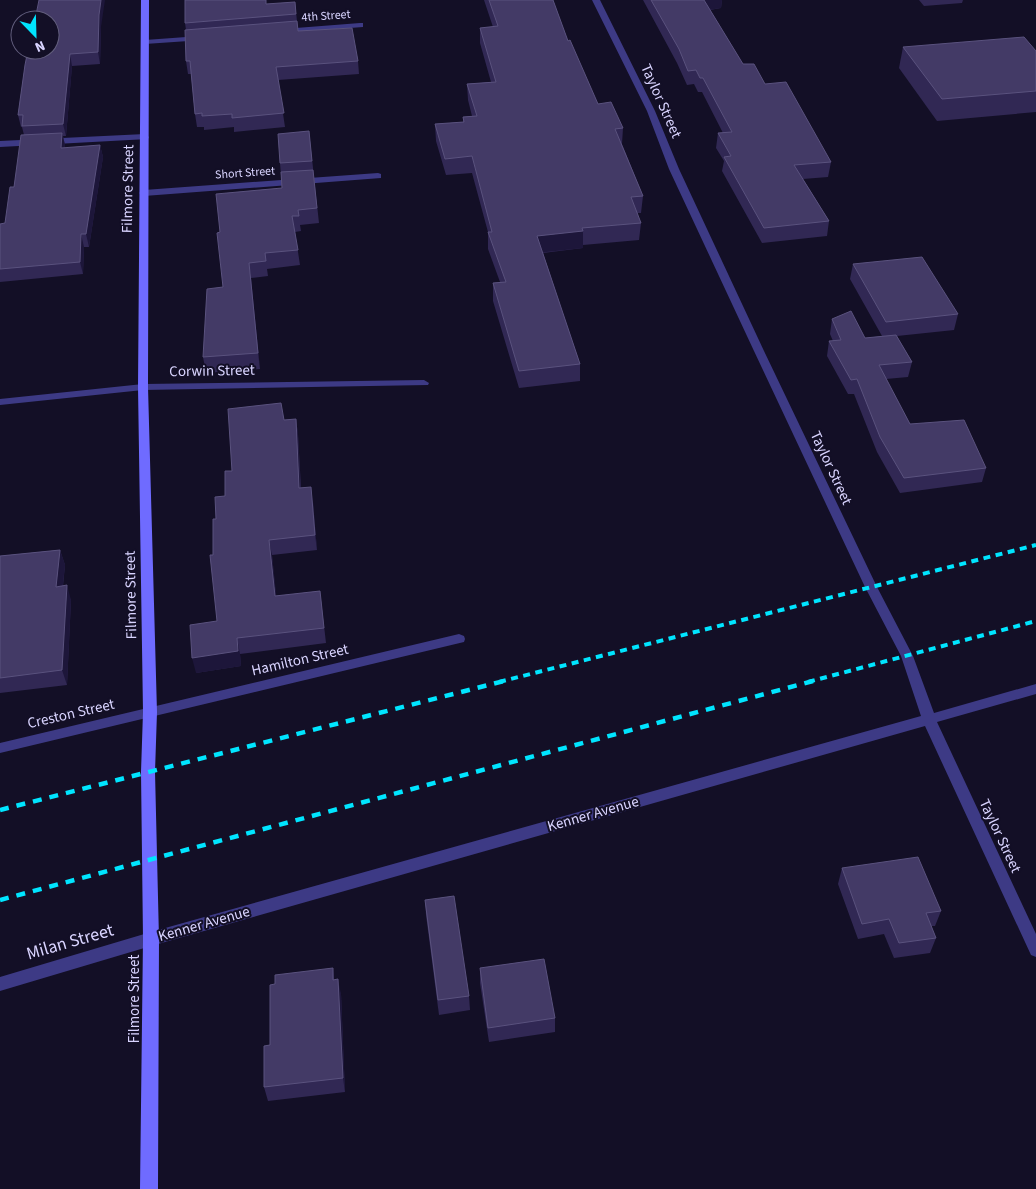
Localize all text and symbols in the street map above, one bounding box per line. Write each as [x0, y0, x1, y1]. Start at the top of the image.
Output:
street label: 4th Street [301, 6, 351, 26]
north arrow [10, 10, 60, 60]
text: N [31, 35, 48, 57]
street label: Taylor Street [635, 61, 687, 141]
street label: Filmore Street [117, 145, 139, 233]
street label: Short Street [214, 162, 276, 184]
street label: Corwin Street [169, 360, 255, 382]
street label: Taylor Street [805, 428, 857, 508]
street label: Filmore Street [120, 551, 142, 639]
street label: Hamilton Street [249, 639, 351, 681]
street label: Creston Street [25, 694, 117, 734]
street label: Kenner Avenue [545, 791, 641, 837]
street label: Taylor Street [974, 796, 1026, 876]
street label: Kenner Avenue [156, 901, 252, 947]
street label: Milan Street [23, 918, 117, 966]
street label: Filmore Street [124, 955, 145, 1043]

